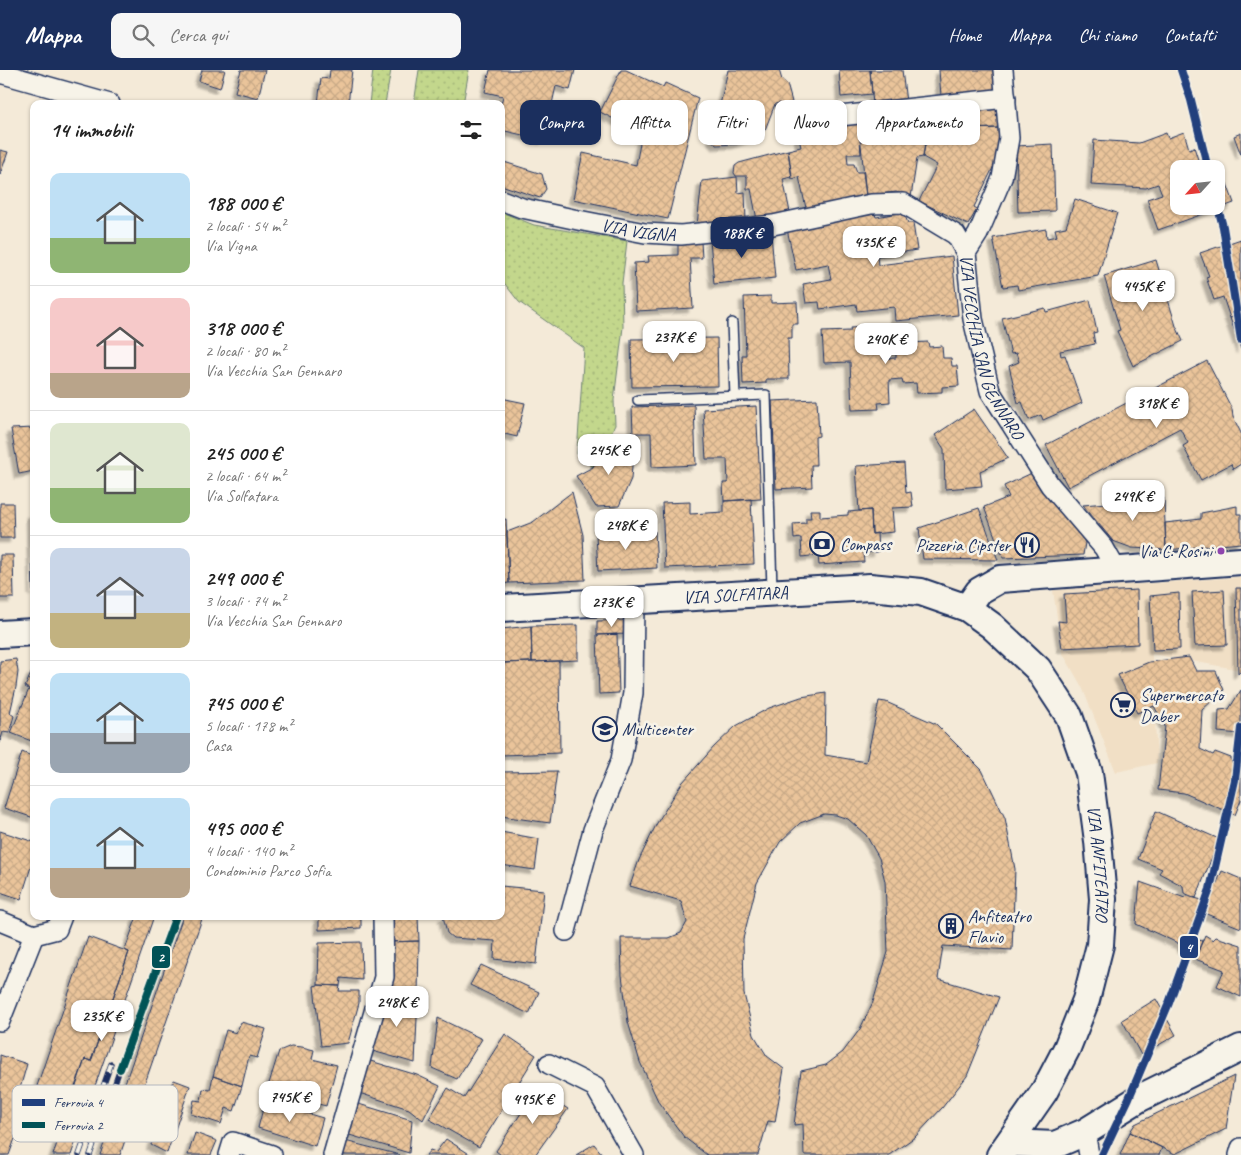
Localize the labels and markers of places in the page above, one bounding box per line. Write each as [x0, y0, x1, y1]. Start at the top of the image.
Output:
pin: 188K € [701, 216, 783, 259]
pin: 435K € [833, 226, 915, 268]
pin: 445K € [1102, 270, 1184, 312]
pin: 237K € [633, 320, 715, 363]
pin: 240K € [845, 322, 927, 365]
pin: 318K € [1116, 386, 1198, 429]
pin: 245K € [568, 434, 650, 476]
pin: 249K € [1092, 480, 1174, 522]
pin: 248K € [585, 508, 667, 551]
bank icon: Compass [809, 531, 835, 557]
restaurant icon: Pizzeria Cipster [1014, 532, 1040, 558]
place label: Compass [840, 533, 893, 555]
place label: Pizzeria Cipster [916, 534, 1013, 556]
place label: Via C. Rosini [1139, 541, 1215, 562]
marker: Via C. Rosini [1216, 546, 1226, 556]
pin: 273K € [571, 586, 653, 628]
place label: Supermercato Daber [1140, 684, 1225, 727]
supermarket icon: Supermercato Daber [1110, 692, 1136, 718]
school or university icon: Multicenter [592, 716, 618, 742]
place label: Multicenter [622, 718, 694, 740]
place label: Anfiteatro Flavio [968, 905, 1033, 948]
building icon: Anfiteatro Flavio [938, 913, 964, 939]
pin: 248K € [356, 986, 438, 1028]
pin: 235K € [61, 1000, 143, 1042]
pin: 745K € [249, 1080, 331, 1123]
pin: 495K € [492, 1082, 574, 1125]

